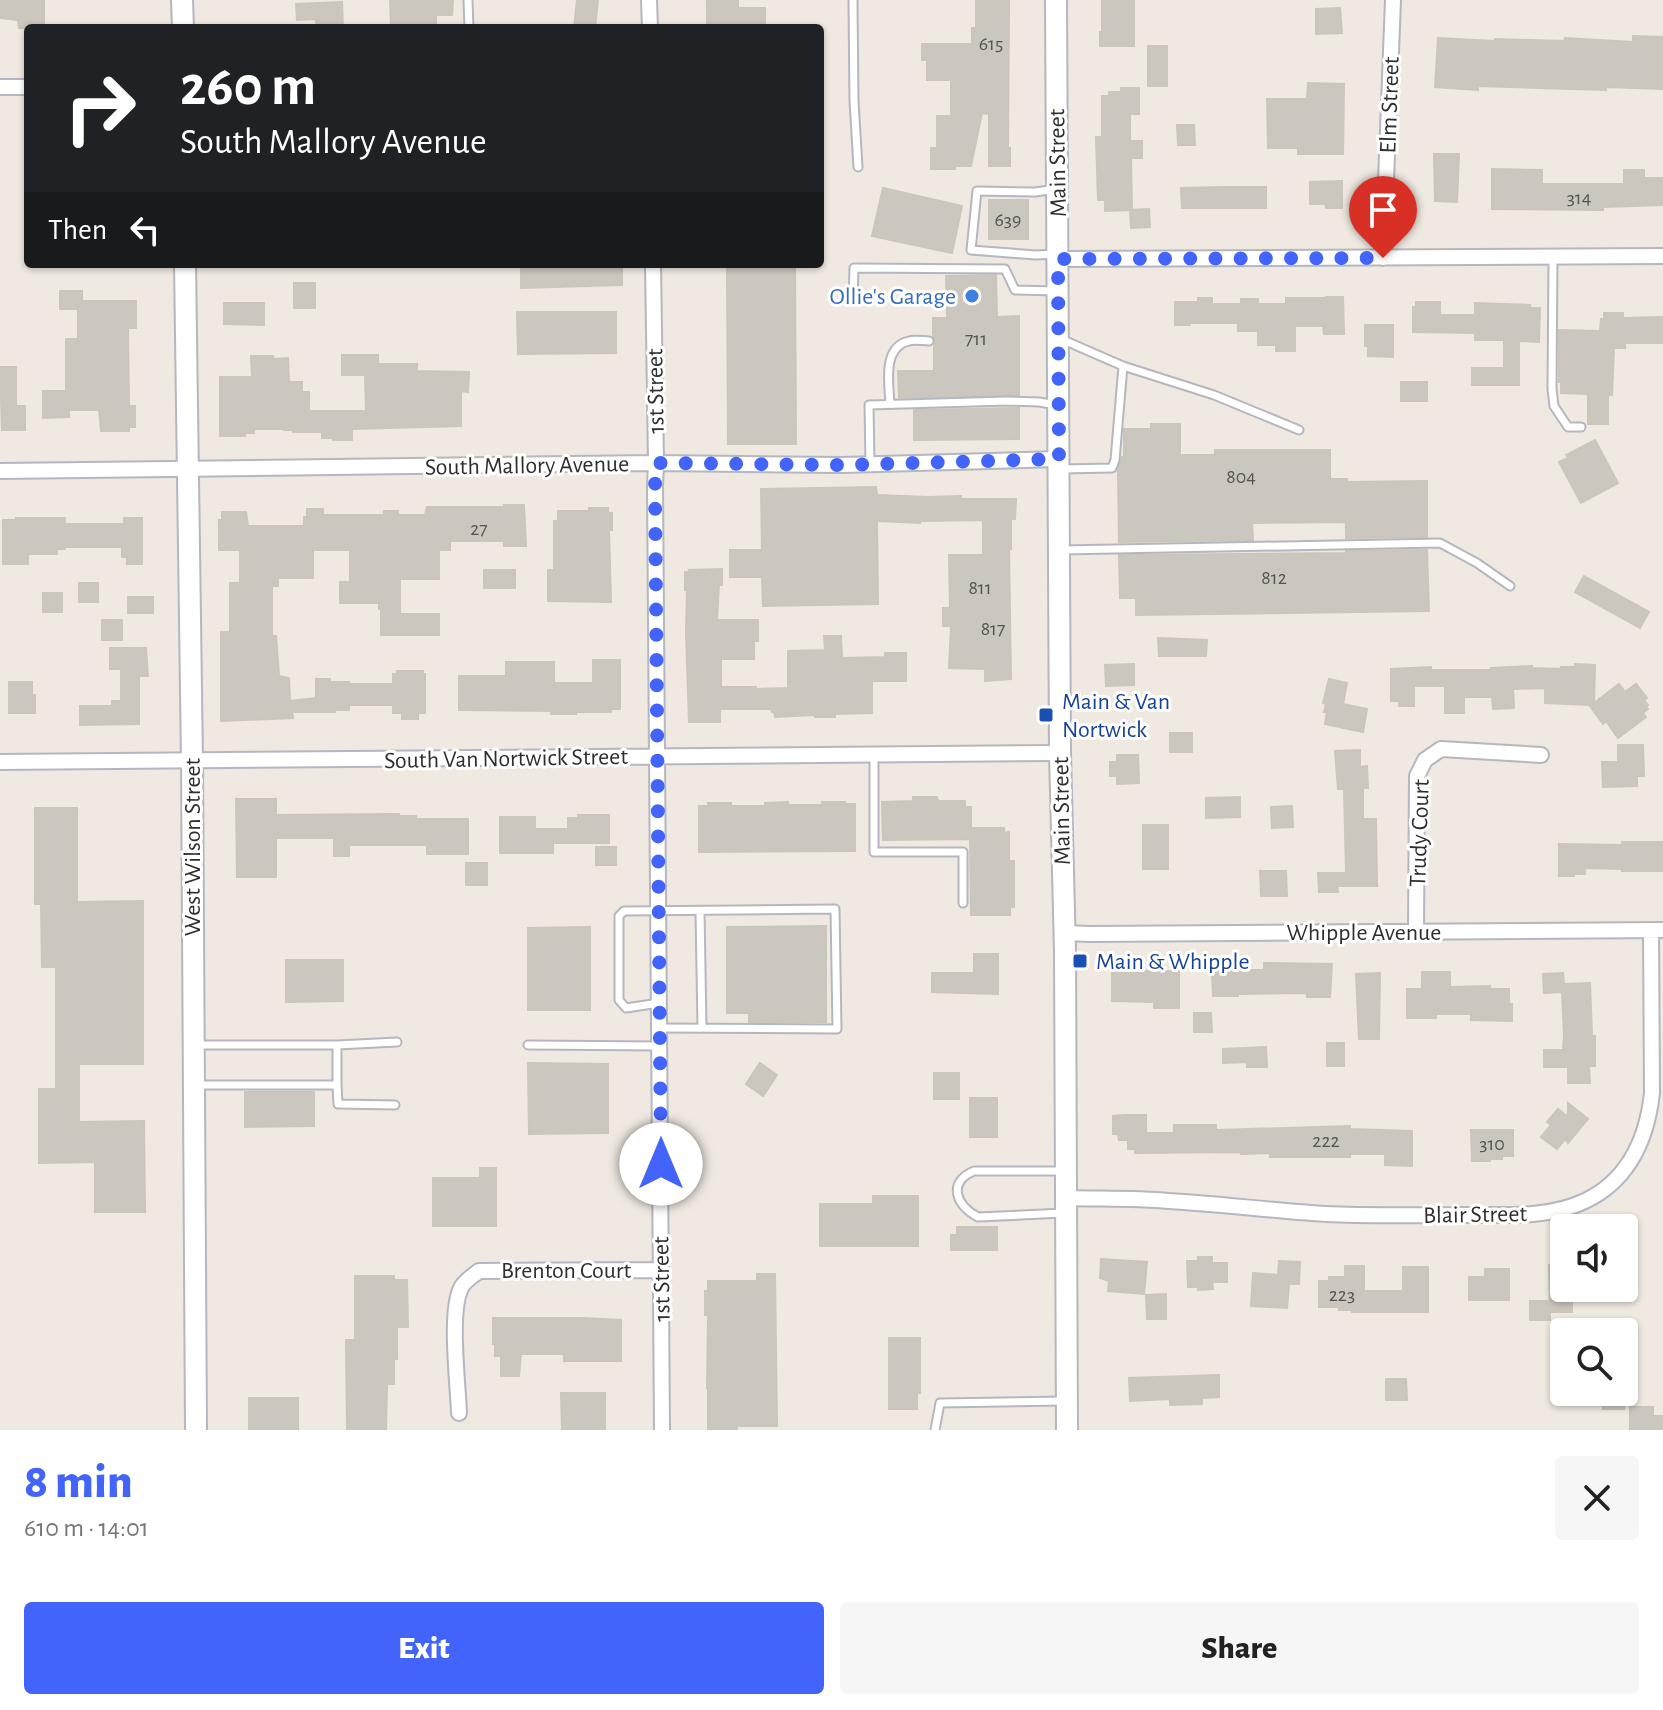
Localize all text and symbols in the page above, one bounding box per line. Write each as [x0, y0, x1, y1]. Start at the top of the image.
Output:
house number: 615 [979, 34, 1003, 54]
icon: right [48, 56, 152, 160]
street label: Elm Street [1376, 56, 1404, 154]
text: 260 m [180, 59, 316, 115]
street label: Main Street [1045, 108, 1071, 217]
text: South Mallory Avenue [180, 124, 487, 160]
pin [1349, 176, 1417, 258]
icon: arrive [1361, 188, 1405, 232]
house number: 314 [1567, 188, 1591, 208]
icon: left [123, 208, 167, 252]
house number: 639 [994, 210, 1022, 230]
text: Then [48, 215, 107, 245]
place label: Ollie's Garage [829, 285, 956, 309]
marker: Ollie's Garage [963, 287, 981, 305]
house number: 711 [965, 329, 987, 349]
street label: 1st Street [643, 348, 669, 434]
street label: South Mallory Avenue [425, 452, 629, 480]
house number: 804 [1226, 467, 1256, 487]
house number: 27 [470, 519, 488, 539]
house number: 812 [1261, 568, 1287, 588]
house number: 811 [968, 578, 992, 598]
house number: 817 [981, 619, 1005, 639]
place label: Main & Van Nortwick [1062, 690, 1170, 742]
marker: Main & Van Nortwick [1037, 706, 1055, 724]
street label: South Van Nortwick Street [384, 745, 628, 773]
street label: Main Street [1049, 756, 1075, 865]
street label: West Wilson Street [181, 757, 205, 936]
street label: Trudy Court [1406, 778, 1434, 887]
street label: Whipple Avenue [1287, 921, 1441, 945]
place label: Main & Whipple [1096, 950, 1249, 974]
marker: Main & Whipple [1071, 952, 1089, 970]
position arrow [619, 1122, 703, 1206]
house number: 222 [1312, 1131, 1340, 1151]
house number: 310 [1479, 1134, 1505, 1154]
street label: Blair Street [1423, 1202, 1528, 1228]
map controls [1550, 1214, 1638, 1406]
button: sound [1550, 1214, 1638, 1302]
street label: 1st Street [649, 1236, 675, 1322]
street label: Brenton Court [501, 1259, 631, 1283]
house number: 223 [1329, 1285, 1355, 1305]
button: search [1550, 1318, 1638, 1406]
button: close [1555, 1456, 1639, 1540]
text: 8 min [24, 1459, 133, 1507]
text: 610 m · 14:01 [24, 1515, 149, 1541]
button: Exit [24, 1602, 824, 1694]
button: Share [840, 1602, 1639, 1694]

